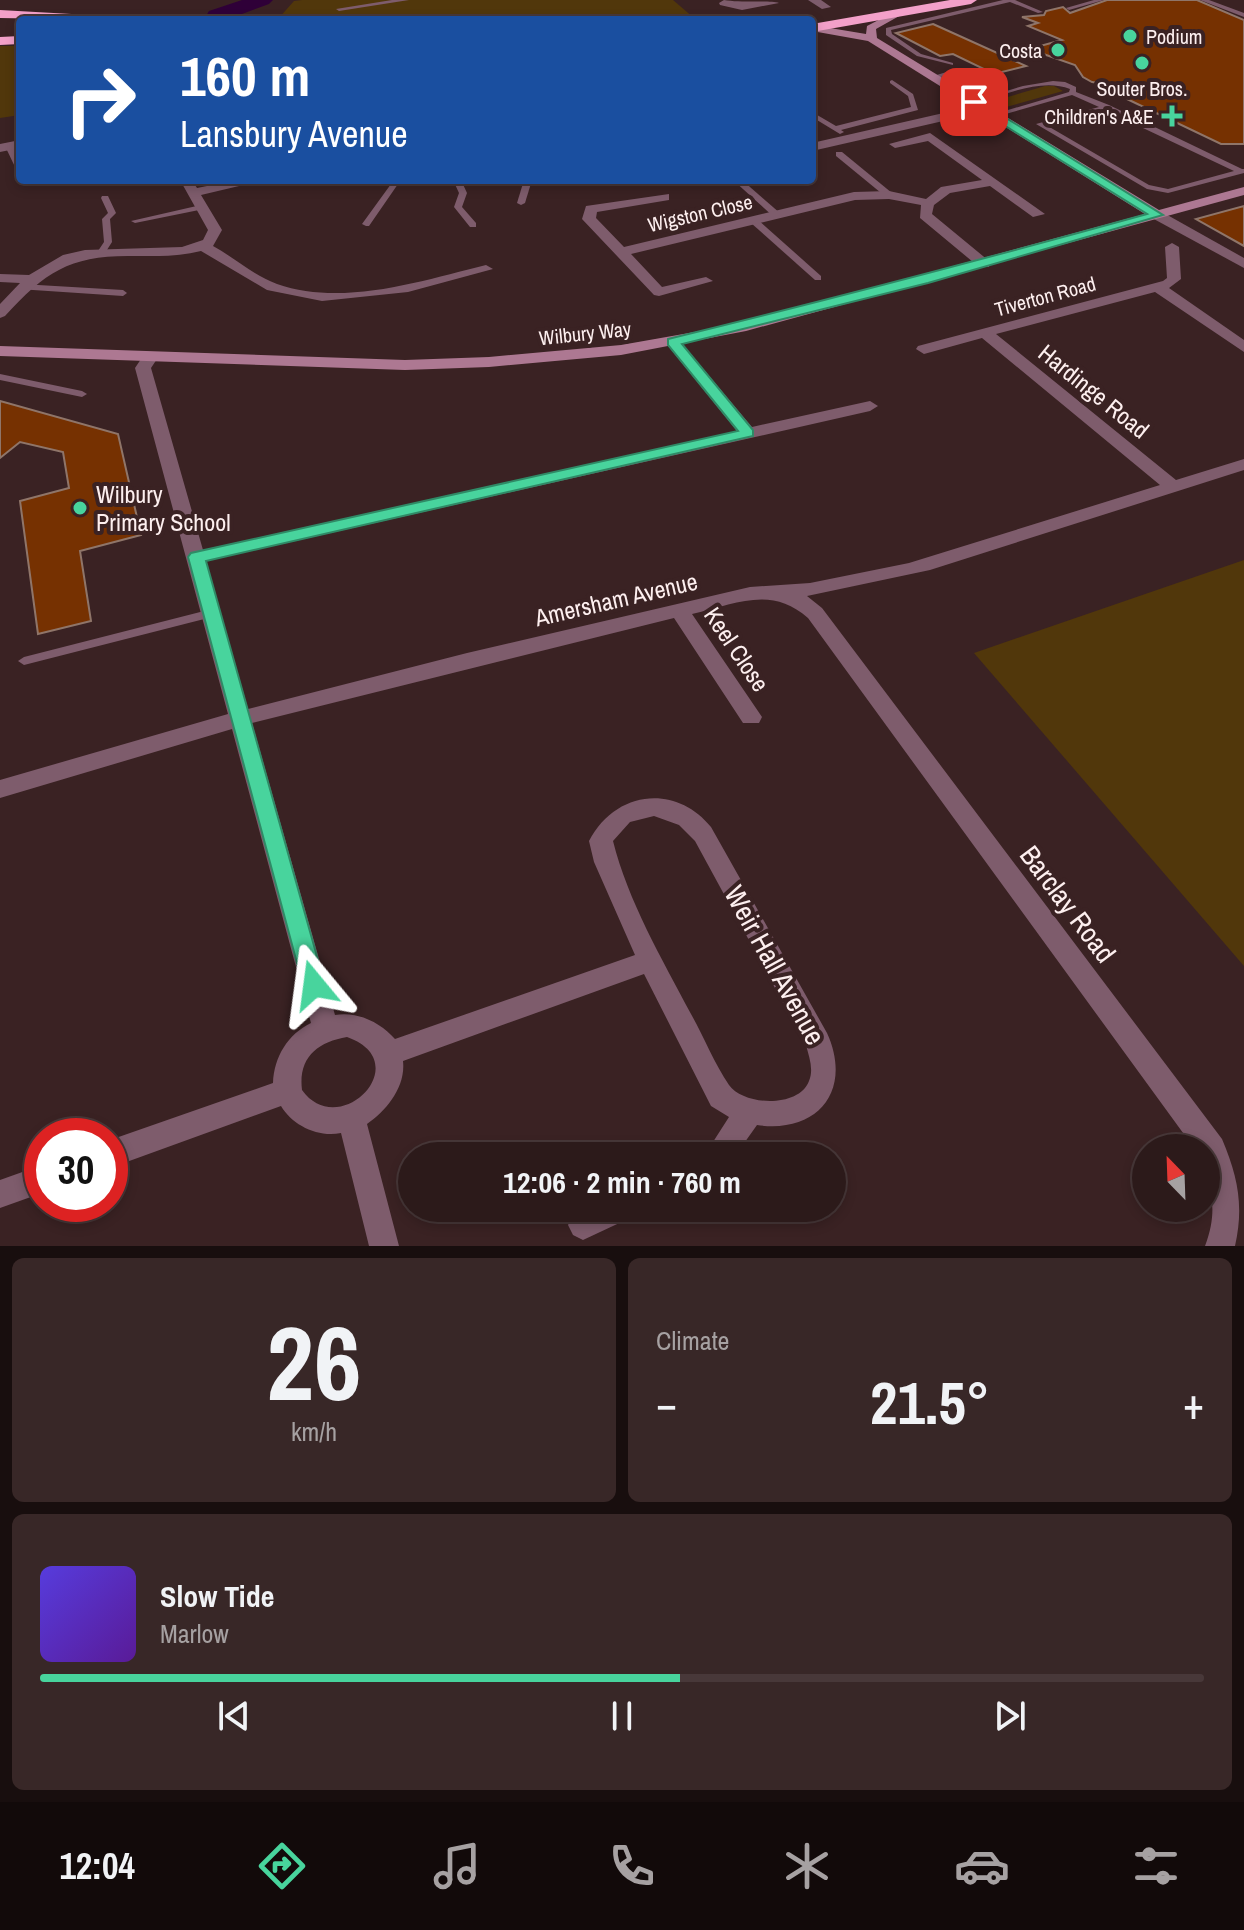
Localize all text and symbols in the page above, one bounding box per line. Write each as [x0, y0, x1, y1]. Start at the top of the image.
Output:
place label: Podium [1146, 23, 1203, 50]
marker: Podium [1121, 27, 1139, 45]
place label: Costa [999, 37, 1042, 64]
text: 160 m [180, 38, 310, 113]
marker: Costa [1049, 41, 1067, 59]
icon: right [48, 48, 152, 152]
marker: Souter Bros. [1133, 54, 1151, 72]
pin [940, 68, 1008, 136]
place label: Souter Bros. [1096, 75, 1188, 102]
icon: arrive [952, 80, 996, 124]
place label: Children's A&E [1044, 103, 1154, 130]
marker: Children's A&E [1161, 105, 1183, 127]
text: Lansbury Avenue [180, 110, 408, 158]
street label: Wigston Close [645, 188, 755, 238]
street label: Tiverton Road [991, 270, 1099, 322]
street label: Wilbury Way [538, 315, 633, 351]
street label: Hardinge Road [1032, 337, 1156, 445]
place label: Wilbury Primary School [96, 478, 231, 538]
marker: Wilbury Primary School [71, 499, 89, 517]
street label: Amersham Avenue [531, 565, 700, 633]
street label: Keel Close [697, 601, 777, 697]
street label: Barclay Road [1011, 838, 1125, 970]
street label: Weir Hall Avenue [716, 879, 834, 1051]
position arrow [272, 943, 356, 1027]
speed limit sign: 30 [24, 1118, 128, 1222]
north arrow [1132, 1134, 1220, 1222]
map controls [1132, 1134, 1220, 1222]
text: 12:06 · 2 min · 760 m [503, 1162, 741, 1202]
text: 26 [267, 1292, 361, 1432]
text: Climate [656, 1323, 729, 1358]
text: 21.5° [870, 1362, 990, 1443]
text: − [656, 1373, 677, 1433]
text: + [1183, 1373, 1204, 1433]
text: km/h [291, 1414, 337, 1449]
text: Slow Tide [160, 1576, 274, 1616]
text: Marlow [160, 1616, 229, 1651]
icon: previous [212, 1694, 256, 1738]
icon: pause [600, 1694, 644, 1738]
icon: next [988, 1694, 1032, 1738]
icon: directions [254, 1838, 310, 1894]
icon: music [429, 1838, 485, 1894]
icon: phone [604, 1838, 660, 1894]
icon: climate [779, 1838, 835, 1894]
icon: car [954, 1838, 1010, 1894]
icon: filters [1128, 1838, 1184, 1894]
text: 12:04 [59, 1842, 135, 1890]

